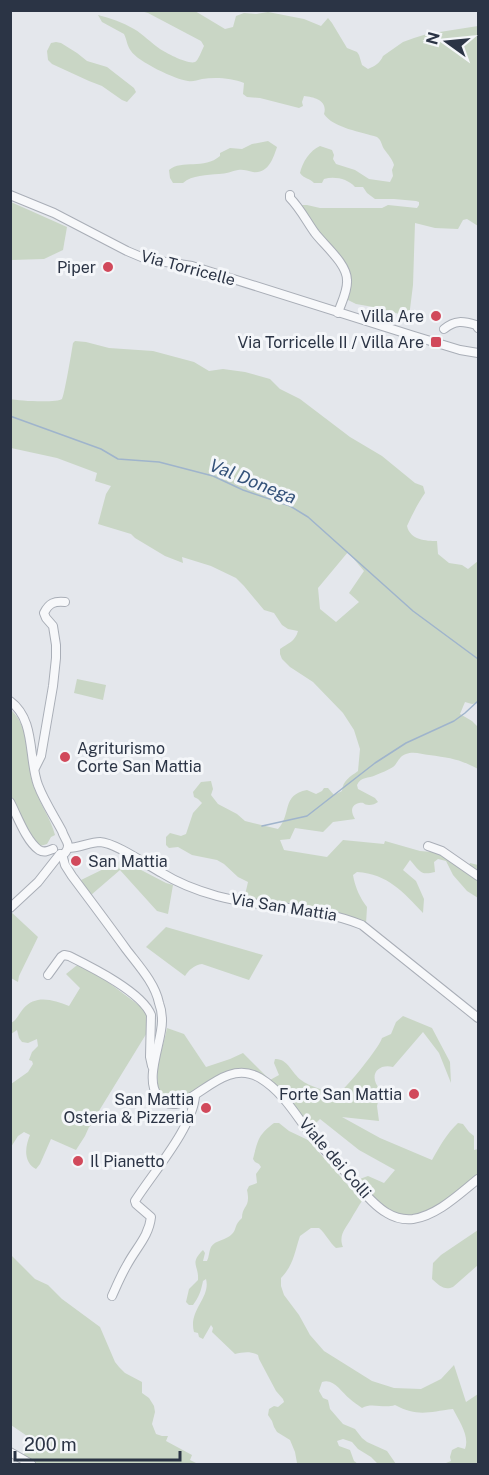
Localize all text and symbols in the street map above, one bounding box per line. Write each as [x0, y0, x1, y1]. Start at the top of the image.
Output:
north arrow [417, 12, 477, 72]
text: N [422, 30, 444, 47]
street label: Via Torricelle [139, 246, 237, 290]
place label: Piper [57, 258, 96, 277]
marker: Piper [101, 260, 115, 274]
place label: Villa Are [361, 307, 424, 326]
marker: Villa Are [429, 309, 443, 323]
place label: Via Torricelle II / Villa Are [237, 333, 424, 352]
marker: Via Torricelle II / Villa Are [429, 335, 443, 349]
water label: Val Donega [207, 454, 299, 508]
place label: Agriturismo Corte San Mattia [77, 739, 202, 776]
marker: Agriturismo Corte San Mattia [58, 750, 72, 764]
place label: San Mattia [88, 852, 168, 871]
marker: San Mattia [69, 854, 83, 868]
street label: Via San Mattia [230, 889, 338, 925]
place label: Forte San Mattia [279, 1085, 402, 1104]
marker: Forte San Mattia [407, 1087, 421, 1101]
place label: San Mattia Osteria & Pizzeria [63, 1090, 194, 1127]
marker: San Mattia Osteria & Pizzeria [199, 1101, 213, 1115]
street label: Viale dei Colli [295, 1114, 375, 1202]
place label: Il Pianetto [90, 1152, 165, 1171]
marker: Il Pianetto [71, 1154, 85, 1168]
scale bar [15, 1424, 180, 1462]
text: 200 m [24, 1434, 77, 1455]

